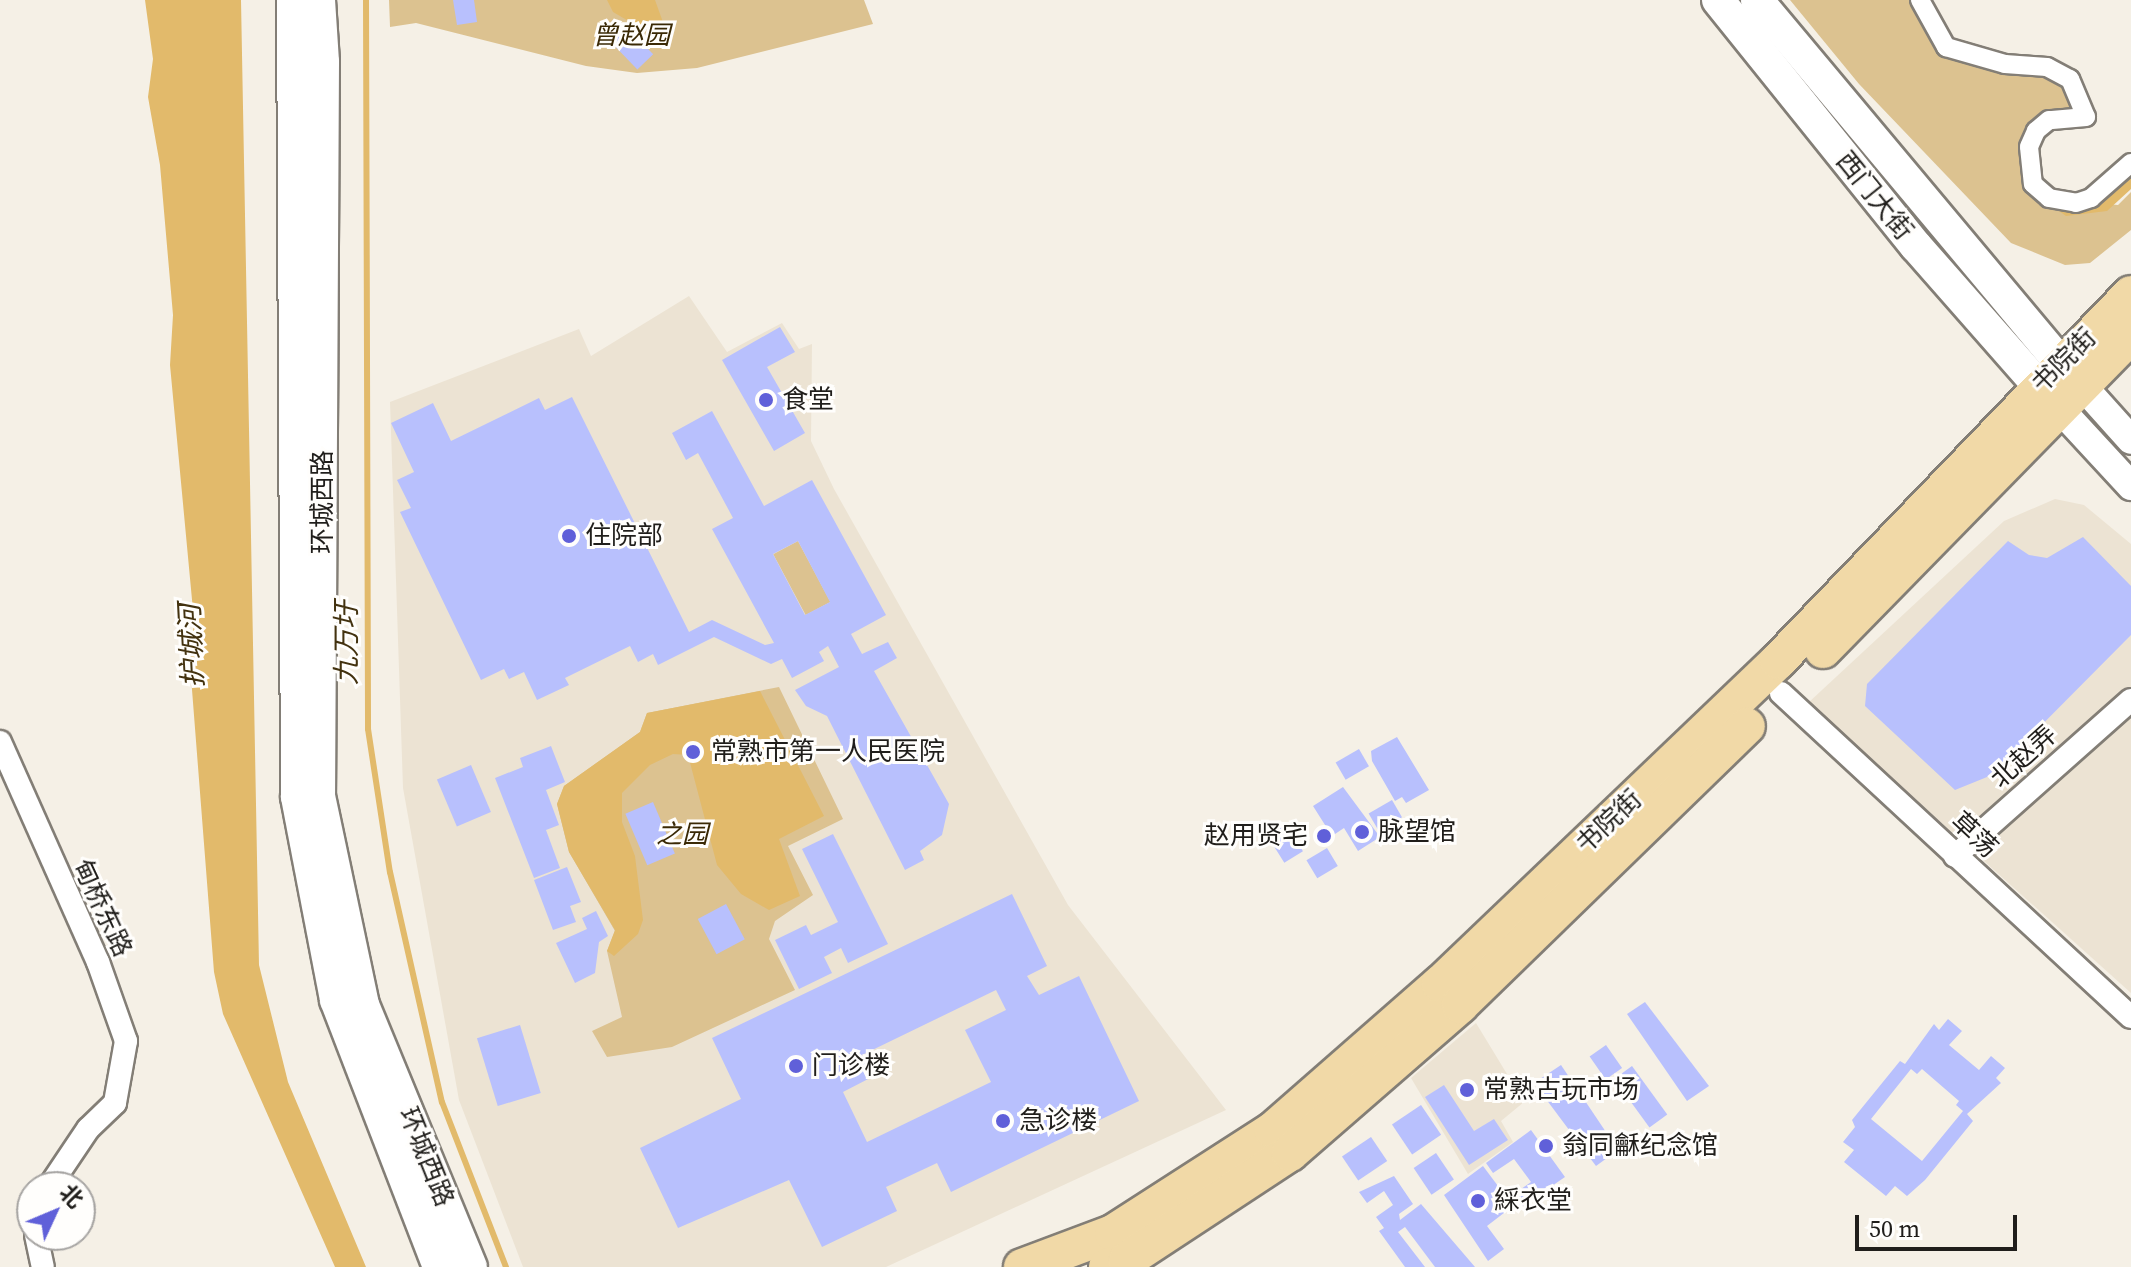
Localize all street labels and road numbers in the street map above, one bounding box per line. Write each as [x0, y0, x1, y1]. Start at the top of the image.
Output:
street label: 西门大街 [1829, 146, 1919, 246]
street label: 书院街 [2025, 322, 2103, 400]
street label: 环城西路 [307, 450, 339, 554]
street label: 北赵弄 [1985, 719, 2063, 795]
street label: 书院街 [1570, 784, 1648, 860]
street label: 草荡 [1944, 806, 2004, 864]
street label: 甸桥东路 [66, 854, 138, 962]
street label: 环城西路 [392, 1103, 460, 1211]

